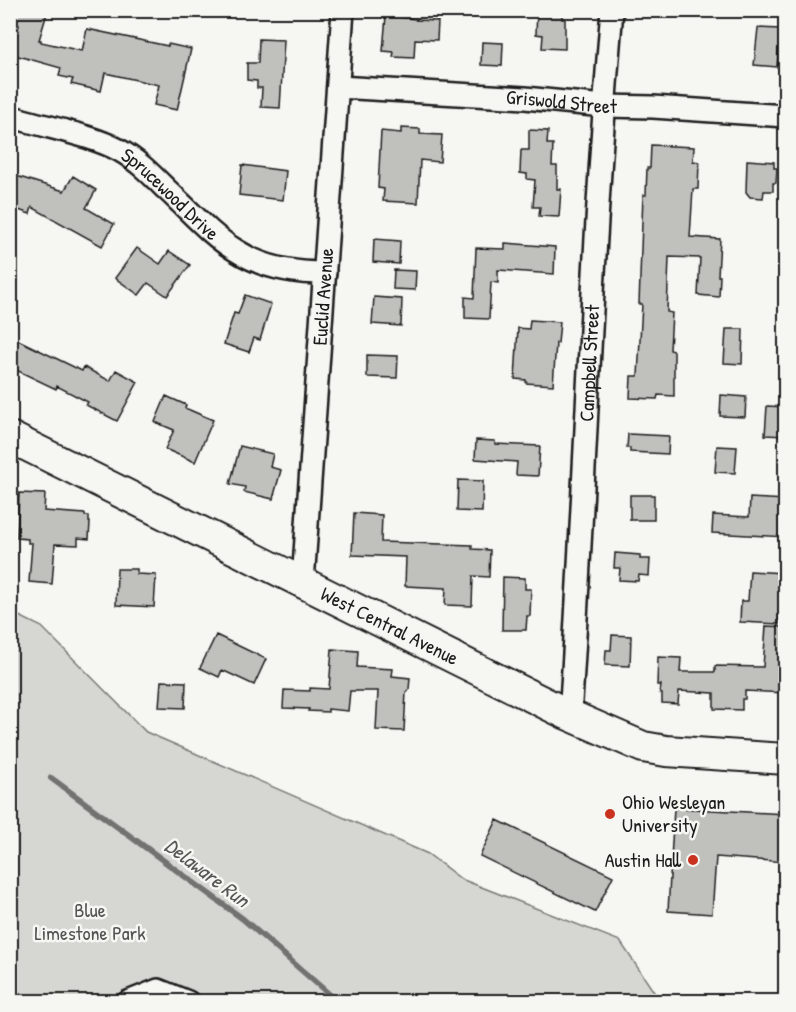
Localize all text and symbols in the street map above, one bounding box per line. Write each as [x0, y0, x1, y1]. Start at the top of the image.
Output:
street label: Griswold Street [505, 83, 618, 119]
street label: Sprucewood Drive [116, 141, 225, 246]
street label: Euclid Avenue [306, 247, 339, 346]
street label: Campbell Street [572, 303, 605, 422]
street label: West Central Avenue [316, 580, 463, 671]
place label: Ohio Wesleyan University [622, 788, 725, 838]
marker: Ohio Wesleyan University [603, 807, 617, 821]
water label: Delaware Run [159, 831, 257, 915]
place label: Austin Hall [605, 846, 681, 873]
marker: Austin Hall [686, 853, 700, 867]
park label: Blue Limestone Park [34, 896, 146, 946]

